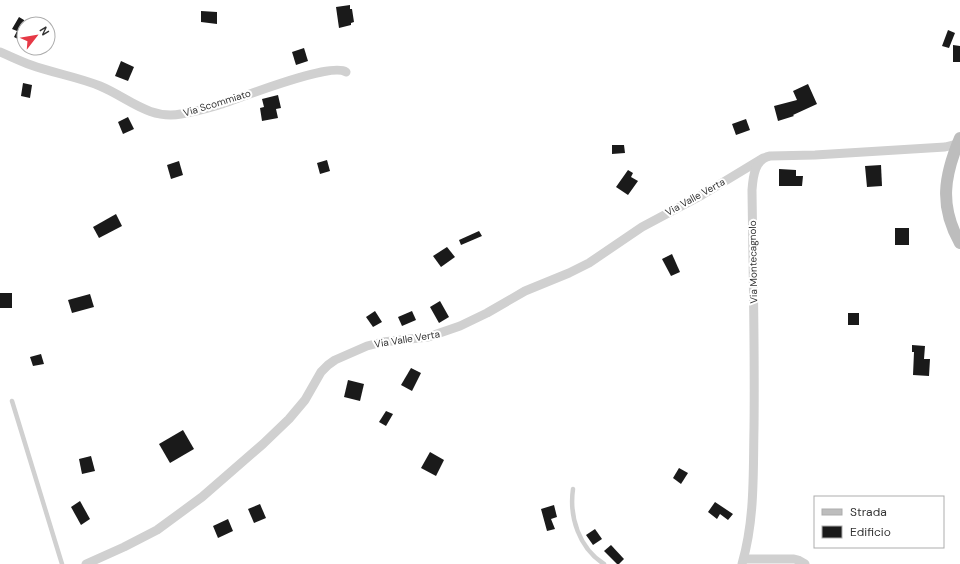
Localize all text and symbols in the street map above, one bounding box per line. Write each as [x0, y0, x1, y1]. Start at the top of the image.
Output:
north arrow [16, 16, 56, 56]
text: N [37, 24, 53, 38]
street label: Via Scommiato [182, 87, 252, 119]
street label: Via Valle Verta [663, 175, 727, 219]
street label: Via Montecagnolo [746, 220, 760, 304]
street label: Via Valle Verta [373, 327, 441, 351]
legend [814, 496, 944, 548]
text: Strada [850, 504, 887, 520]
text: Edificio [850, 524, 891, 540]

